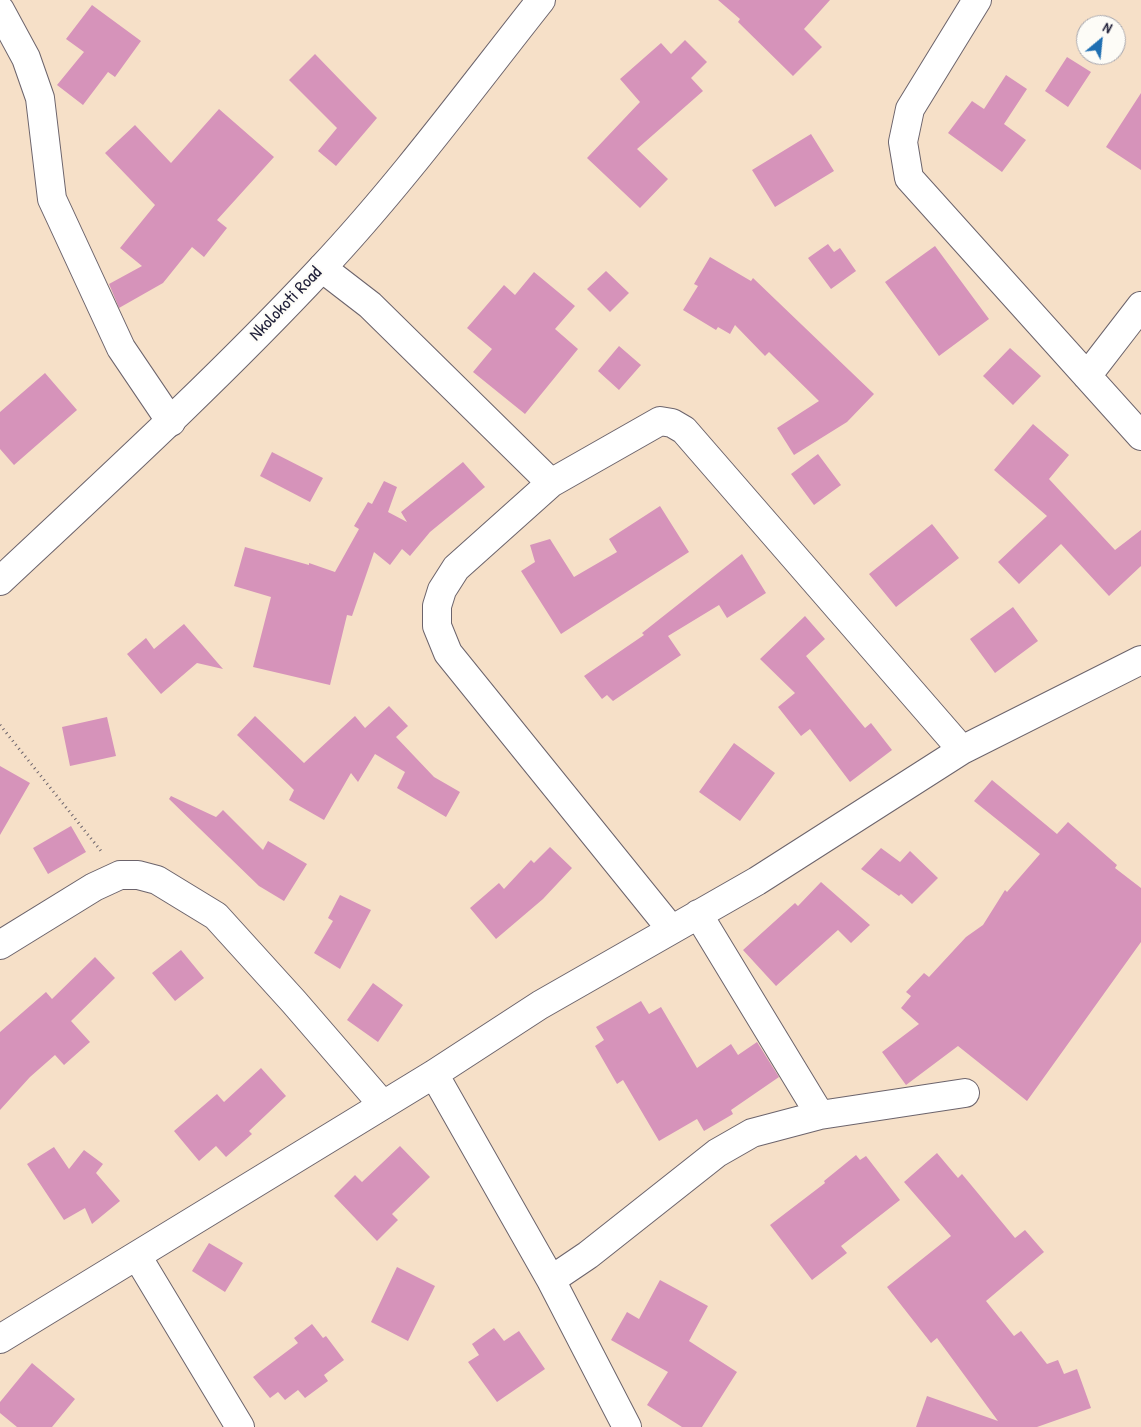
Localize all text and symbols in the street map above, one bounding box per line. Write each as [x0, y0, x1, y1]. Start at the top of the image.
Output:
north arrow [1076, 15, 1126, 65]
text: N [1100, 17, 1116, 37]
street label: Nkolokoti Road [245, 262, 327, 346]

